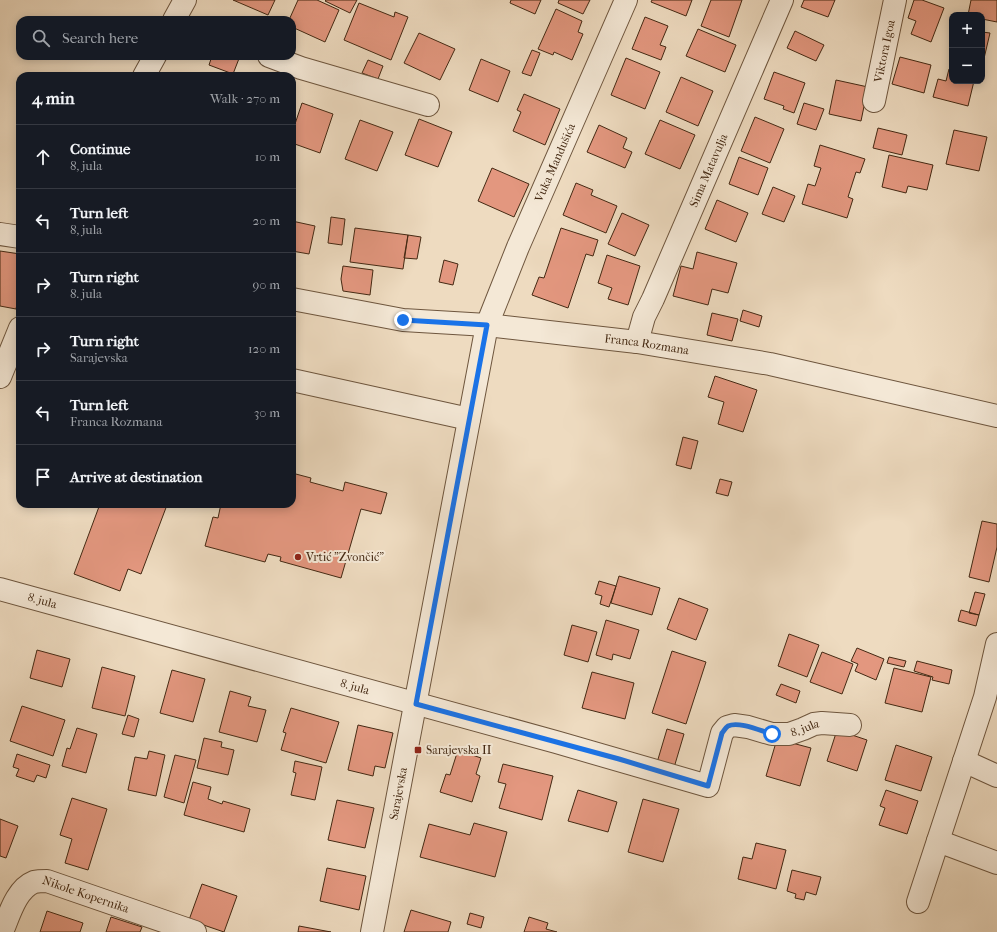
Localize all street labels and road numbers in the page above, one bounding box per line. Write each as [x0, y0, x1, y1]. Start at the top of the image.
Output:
street label: Viktora Igoa [871, 18, 898, 85]
street label: Vuka Mandušića [531, 121, 578, 205]
street label: Sima Matavulja [686, 131, 731, 209]
street label: Franca Rozmana [604, 331, 691, 358]
street label: 8. jula [26, 590, 59, 611]
street label: 8. jula [339, 676, 371, 697]
street label: 8, jula [789, 716, 820, 740]
street label: Sarajevska [386, 765, 410, 821]
street label: Nikole Kopernika [41, 873, 131, 916]

